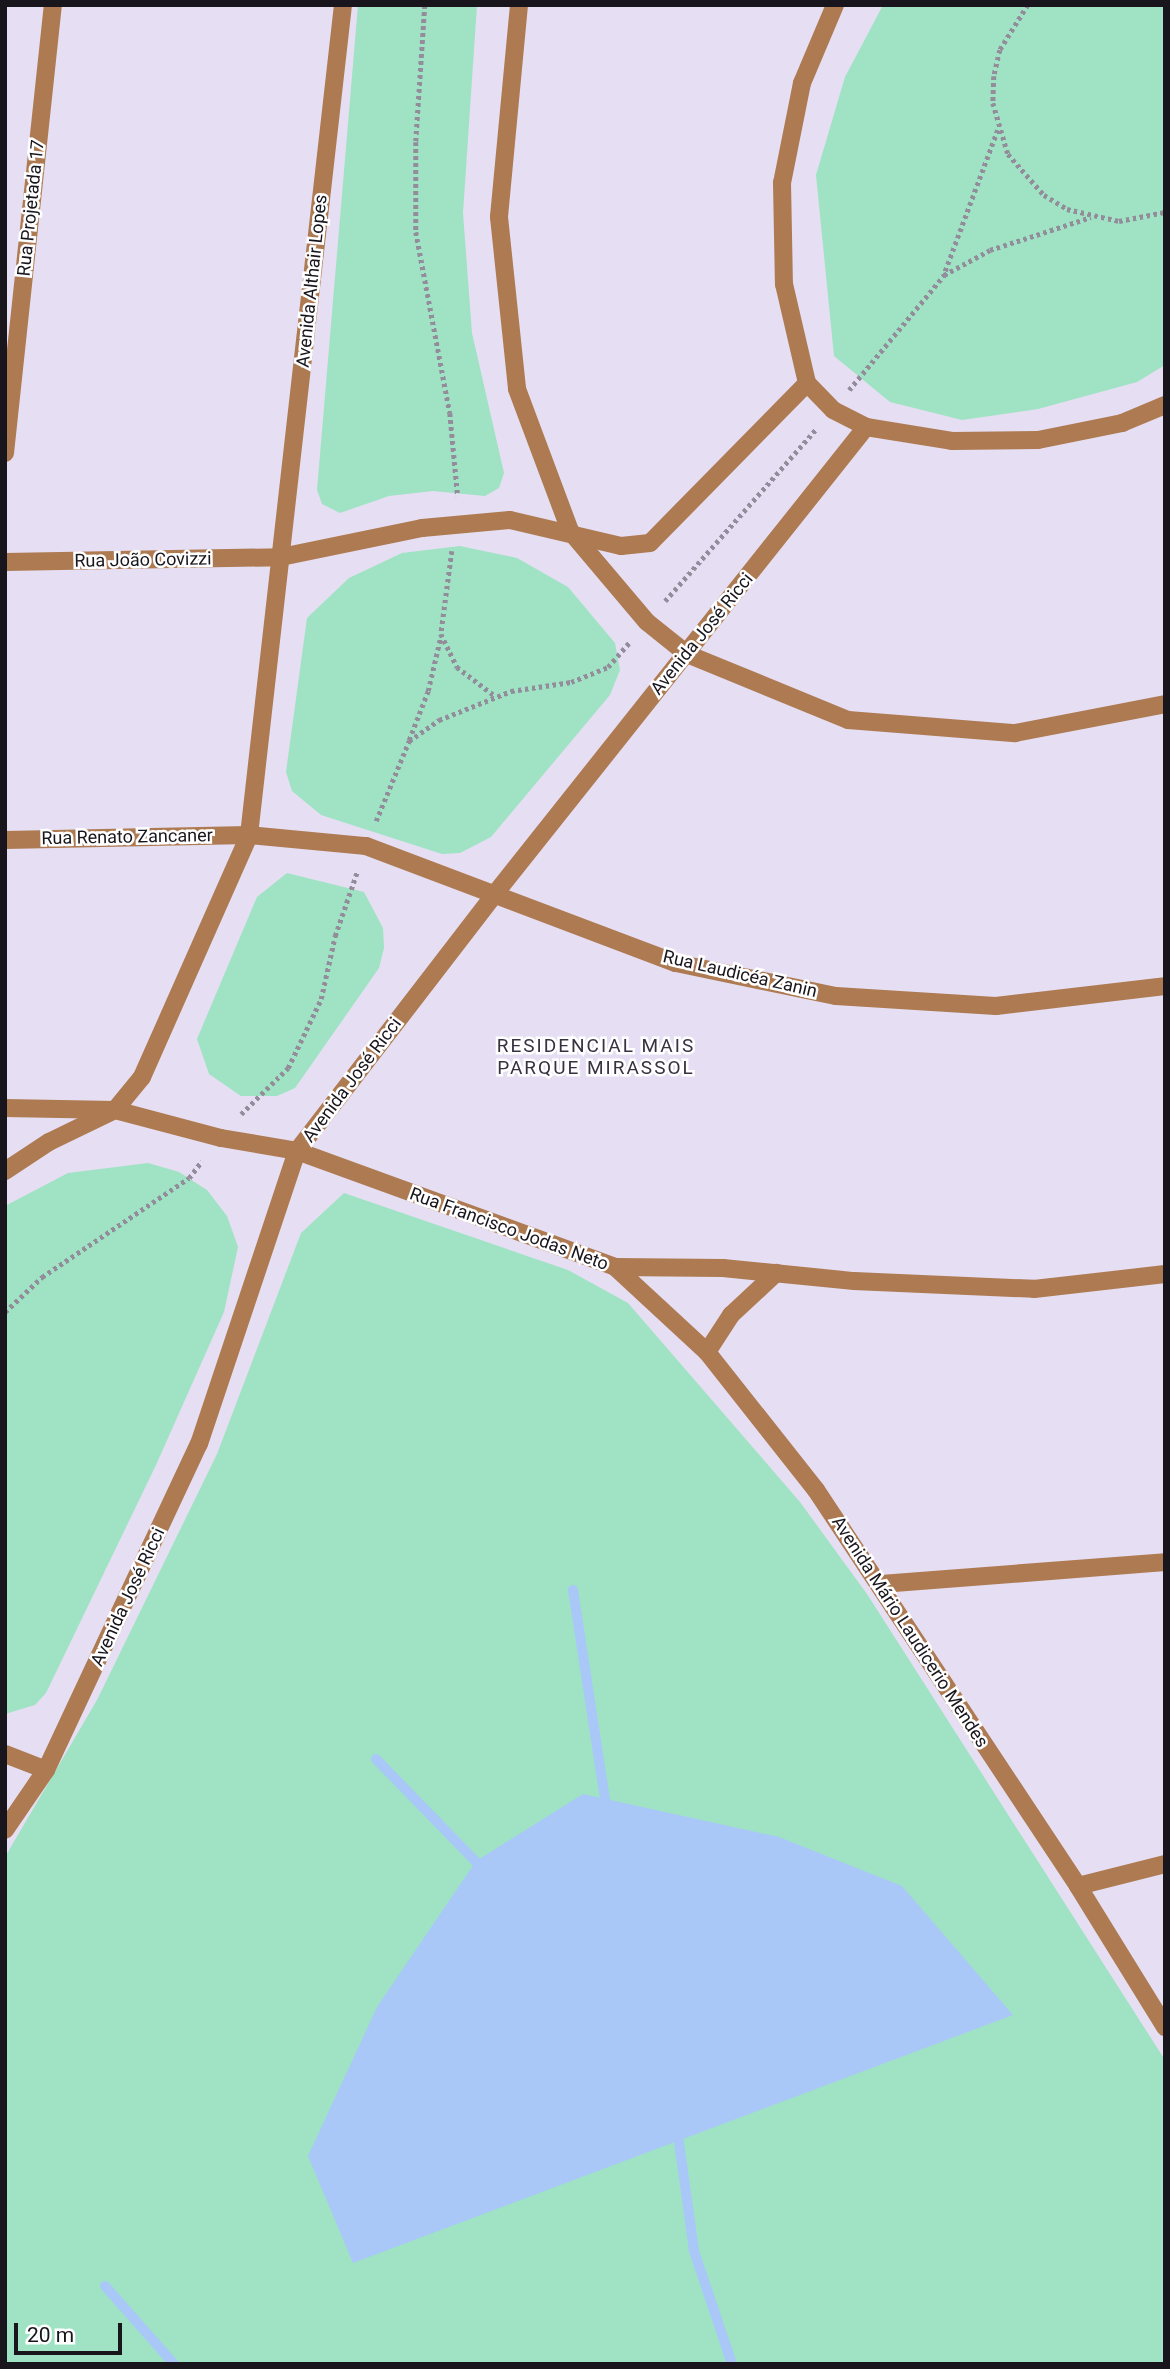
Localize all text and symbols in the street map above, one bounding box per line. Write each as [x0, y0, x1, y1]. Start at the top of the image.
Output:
street label: Rua Projetada 17 [13, 139, 49, 277]
street label: Avenida Althair Lopes [292, 193, 332, 369]
street label: Rua João Covizzi [74, 548, 212, 572]
street label: Avenida José Ricci [646, 569, 758, 699]
street label: Rua Renato Zancaner [41, 825, 213, 849]
street label: Rua Laudicéa Zanin [661, 946, 819, 1002]
street label: Avenida José Ricci [298, 1013, 406, 1147]
district label: RESIDENCIAL MAIS PARQUE MIRASSOL [499, 1035, 693, 1079]
street label: Rua Francisco Jodas Neto [407, 1183, 611, 1275]
street label: Avenida Mário Laudicerio Mendes [827, 1512, 993, 1752]
street label: Avenida José Ricci [86, 1524, 170, 1670]
scale bar [18, 2310, 126, 2354]
text: 20 m [27, 2323, 74, 2347]

